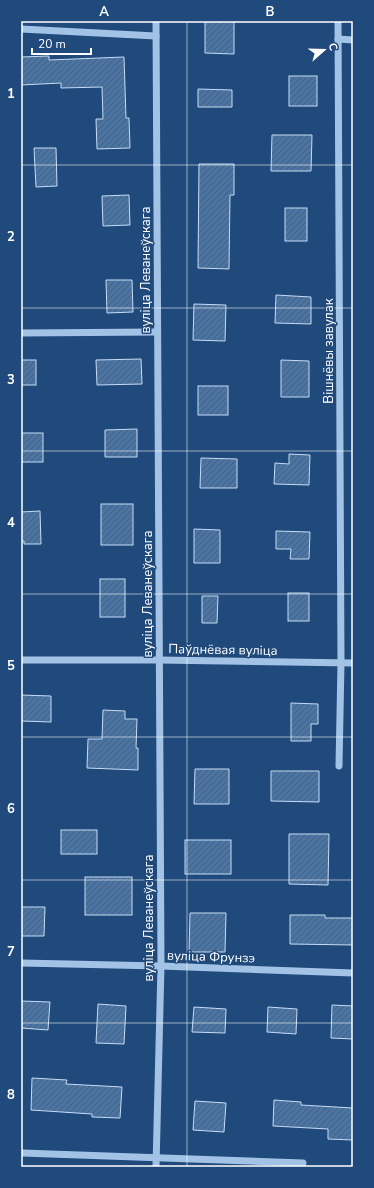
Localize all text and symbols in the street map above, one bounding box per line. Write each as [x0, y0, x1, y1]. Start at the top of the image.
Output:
text: A [99, 3, 109, 21]
text: B [266, 3, 275, 21]
scale bar [32, 30, 91, 56]
north arrow [304, 30, 344, 70]
text: 20 m [38, 36, 66, 52]
text: С [325, 41, 341, 53]
text: 1 [7, 85, 15, 103]
street label: вуліца Леванеўскага [137, 206, 155, 334]
text: 2 [7, 228, 15, 246]
street label: Вішнёвы завулак [320, 298, 338, 404]
text: 3 [7, 371, 15, 389]
text: 4 [7, 514, 15, 532]
street label: вуліца Леванеўскага [139, 530, 157, 658]
street label: Паўднёвая вуліца [168, 640, 278, 660]
text: 5 [7, 657, 15, 675]
text: 6 [7, 800, 15, 818]
street label: вуліца Леванеўскага [140, 854, 158, 982]
text: 7 [7, 943, 15, 961]
street label: вуліца Фрунзэ [167, 946, 255, 968]
text: 8 [7, 1086, 15, 1104]

